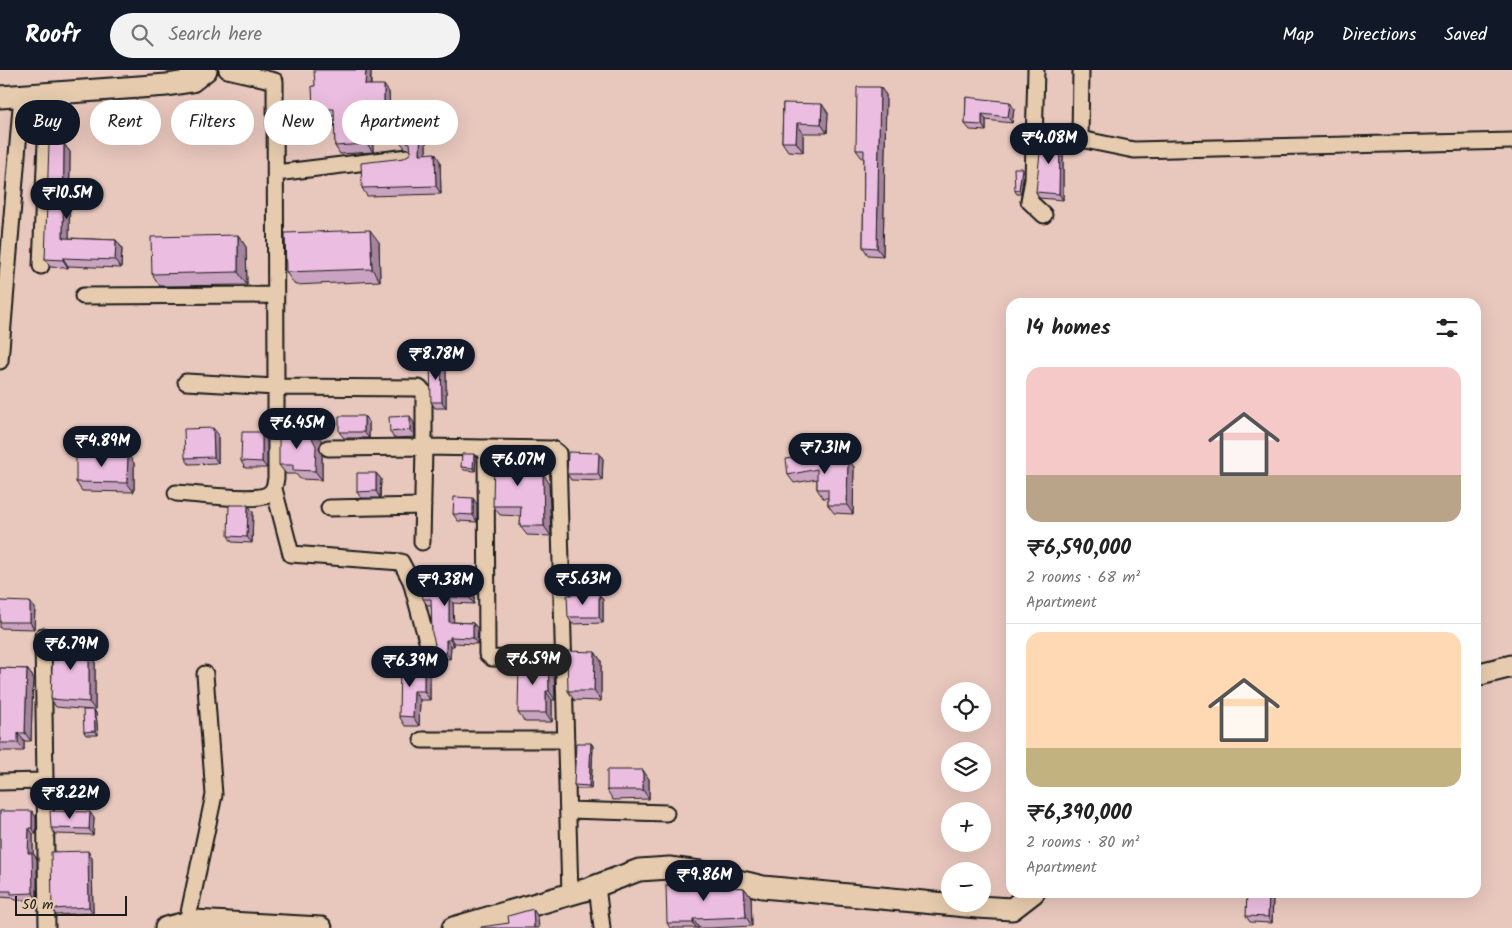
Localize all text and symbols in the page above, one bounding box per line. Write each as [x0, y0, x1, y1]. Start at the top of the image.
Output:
search box [110, 13, 460, 58]
text: Roofr [25, 16, 80, 55]
text: Search here [168, 20, 262, 50]
icon: search [128, 21, 156, 49]
text: Map [1282, 21, 1314, 50]
text: Directions [1342, 21, 1416, 50]
text: Saved [1444, 21, 1487, 50]
chip: Buy [15, 100, 80, 145]
chip: Rent [90, 100, 161, 145]
chip: Filters [171, 100, 254, 145]
chip: New [264, 100, 332, 145]
chip: Apartment [342, 100, 458, 145]
pin: ₹4.08M [1008, 122, 1090, 165]
text: ₹4.08M [1021, 126, 1077, 151]
pin: ₹10.5M [26, 178, 108, 220]
text: ₹10.5M [42, 181, 92, 206]
text: 14 homes [1026, 312, 1111, 345]
icon: filters [1433, 314, 1461, 342]
pin: ₹8.78M [395, 338, 477, 381]
text: ₹8.78M [408, 342, 464, 367]
icon: home [1199, 399, 1289, 489]
pin: ₹6.45M [256, 408, 338, 450]
text: ₹6.45M [269, 411, 325, 436]
pin: ₹4.89M [61, 426, 143, 468]
text: ₹4.89M [74, 429, 130, 454]
pin: ₹7.31M [784, 432, 866, 475]
text: ₹7.31M [800, 436, 850, 461]
pin: ₹6.07M [477, 444, 559, 487]
text: ₹6.07M [491, 448, 545, 473]
text: ₹6,590,000 [1026, 532, 1131, 565]
pin: ₹9.38M [404, 564, 486, 607]
pin: ₹5.63M [542, 564, 624, 606]
text: 2 rooms · 68 m² [1026, 565, 1140, 590]
text: ₹5.63M [555, 567, 611, 592]
text: ₹9.38M [417, 568, 473, 593]
text: Apartment [1026, 590, 1097, 615]
pin: ₹6.79M [30, 628, 112, 671]
text: ₹6.79M [44, 632, 98, 657]
pin: ₹6.59M [492, 644, 574, 686]
pin: ₹6.39M [369, 646, 451, 688]
text: ₹6.59M [506, 647, 560, 672]
text: ₹6.39M [382, 649, 438, 674]
icon: home [1199, 665, 1289, 755]
map controls [941, 682, 991, 912]
button: locate [941, 682, 991, 732]
button: layers [941, 742, 991, 792]
pin: ₹8.22M [29, 778, 111, 820]
text: ₹8.22M [41, 781, 99, 806]
text: ₹6,390,000 [1026, 797, 1132, 830]
button: + [941, 802, 991, 852]
text: 2 rooms · 80 m² [1026, 830, 1139, 855]
text: Apartment [1026, 855, 1097, 880]
pin: ₹9.86M [663, 860, 745, 902]
button: − [941, 862, 991, 912]
text: ₹9.86M [676, 863, 732, 888]
scale bar [15, 893, 128, 916]
text: 50 m [22, 894, 53, 916]

